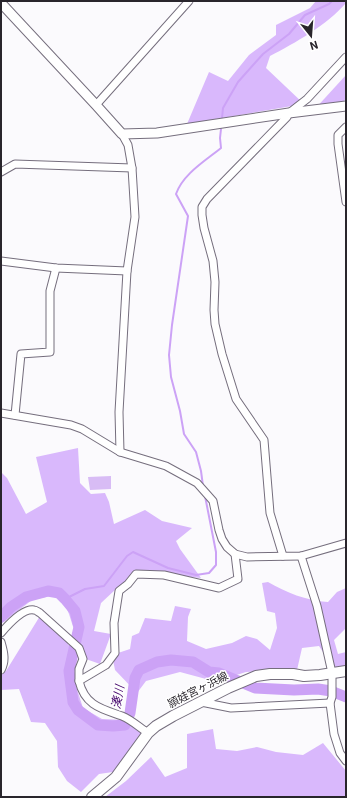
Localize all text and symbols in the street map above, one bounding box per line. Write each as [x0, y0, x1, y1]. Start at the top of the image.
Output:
north arrow [291, 16, 331, 56]
text: N [308, 38, 319, 53]
street label: 頴娃宮ヶ浜線 [166, 669, 230, 711]
water label: 湊川 [109, 682, 127, 710]

